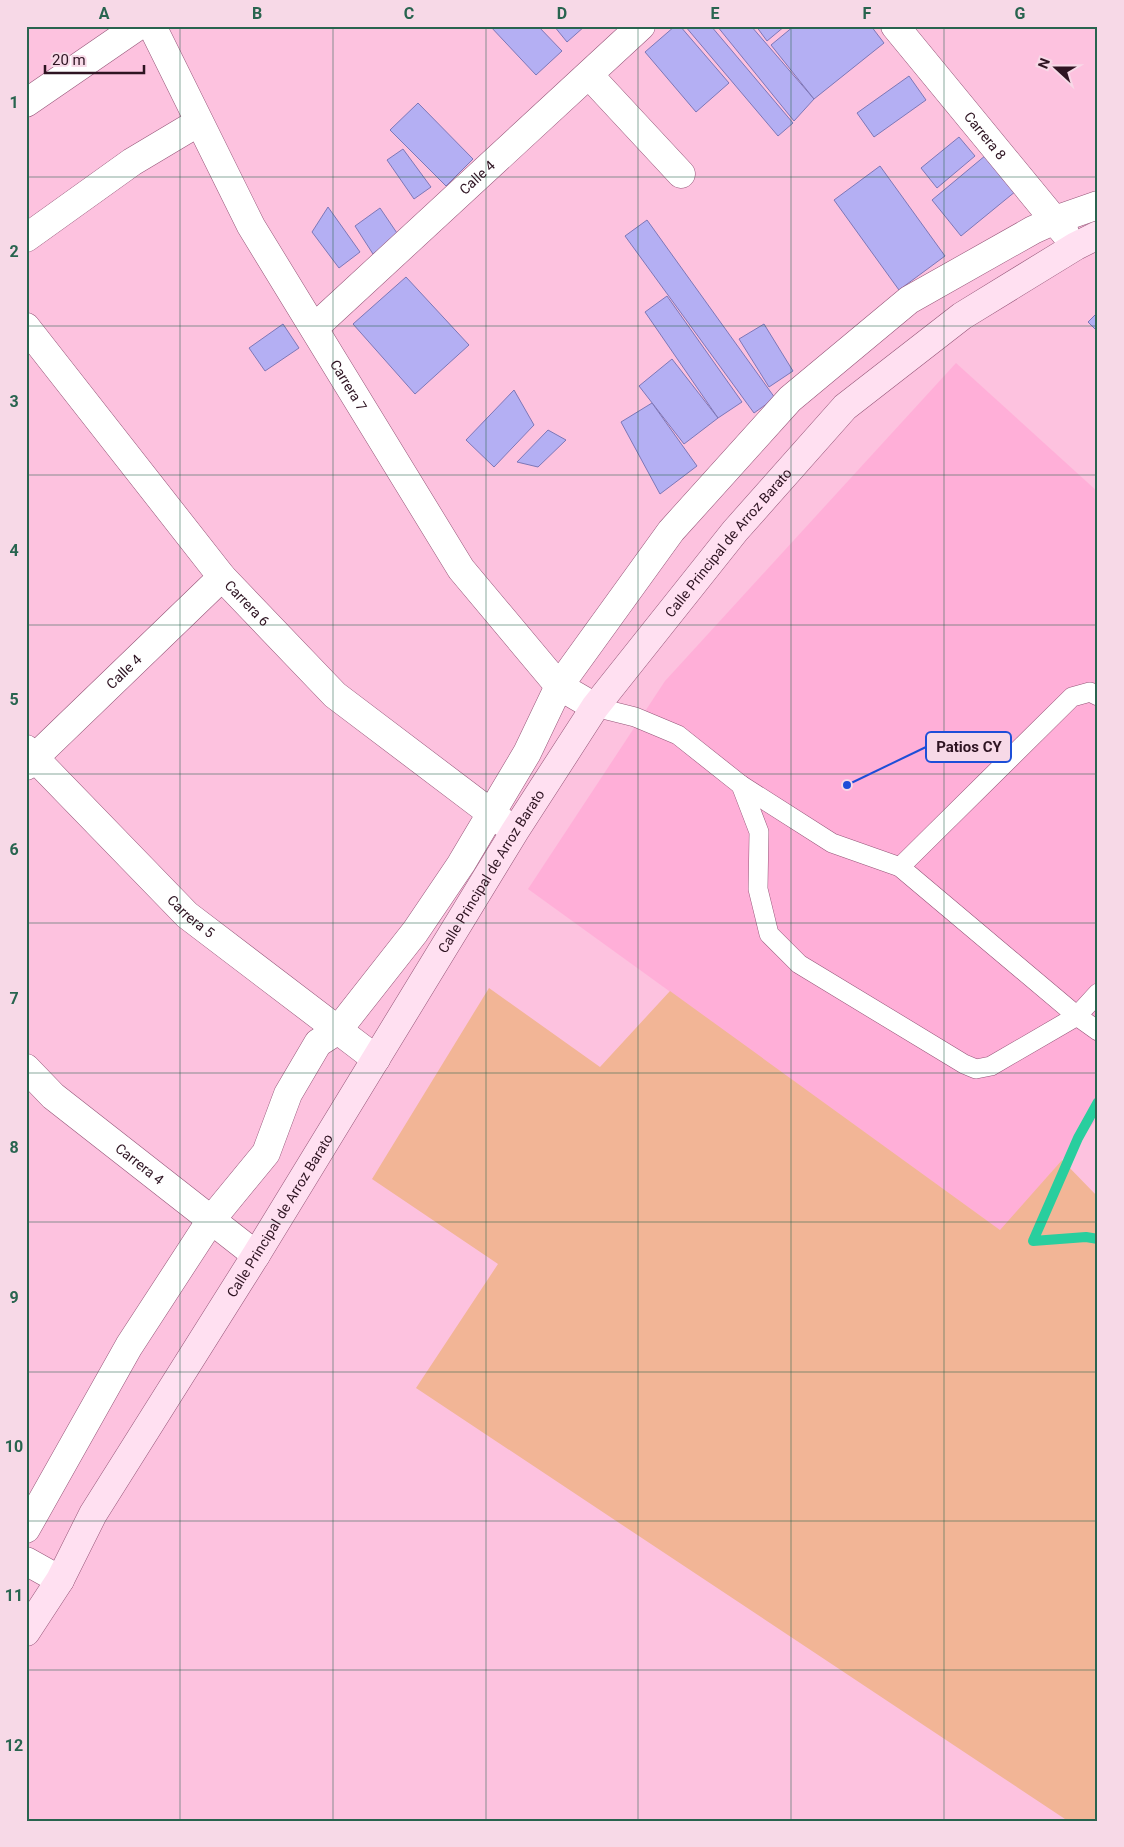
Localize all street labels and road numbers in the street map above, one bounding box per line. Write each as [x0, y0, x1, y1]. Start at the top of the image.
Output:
street label: Carrera 8 [961, 109, 1009, 163]
street label: Calle 4 [456, 157, 498, 198]
street label: Carrera 7 [327, 357, 370, 414]
street label: Calle Principal de Arroz Barato [662, 465, 795, 620]
street label: Carrera 6 [222, 577, 273, 629]
street label: Calle 4 [103, 651, 145, 692]
street label: Calle Principal de Arroz Barato [435, 787, 548, 956]
street label: Carrera 5 [164, 892, 218, 941]
street label: Calle Principal de Arroz Barato [223, 1131, 336, 1300]
street label: Carrera 4 [112, 1140, 167, 1188]

